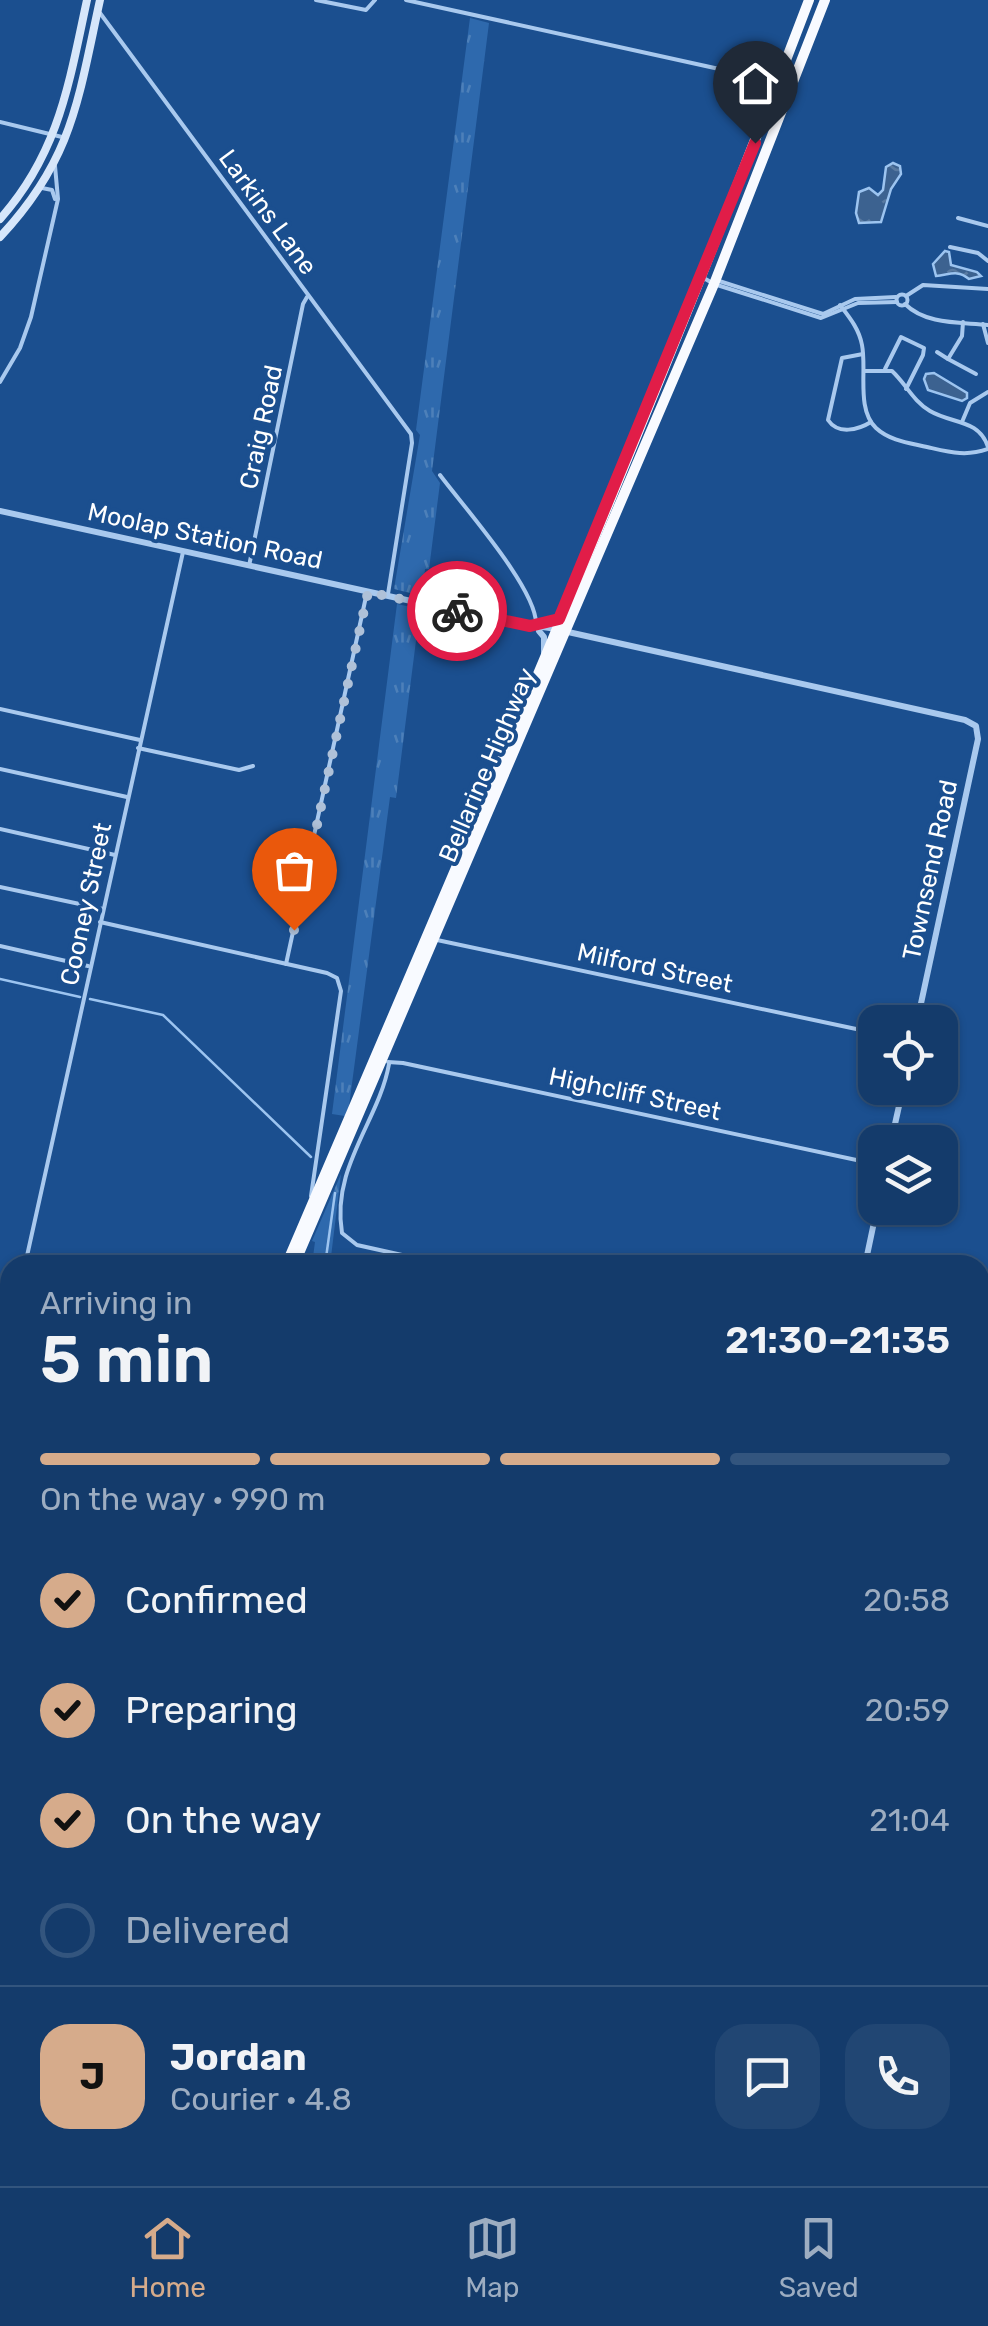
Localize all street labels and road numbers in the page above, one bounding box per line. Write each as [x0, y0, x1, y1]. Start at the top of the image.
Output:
street label: Larkins Lane [213, 144, 323, 280]
street label: Craig Road [234, 362, 288, 492]
street label: Moolap Station Road [85, 497, 325, 575]
street label: Bellarine Highway [433, 663, 541, 867]
street label: Townsend Road [897, 777, 963, 963]
street label: Cooney Street [55, 820, 117, 988]
street label: Milford Street [575, 937, 736, 999]
street label: Highcliff Street [546, 1062, 724, 1126]

